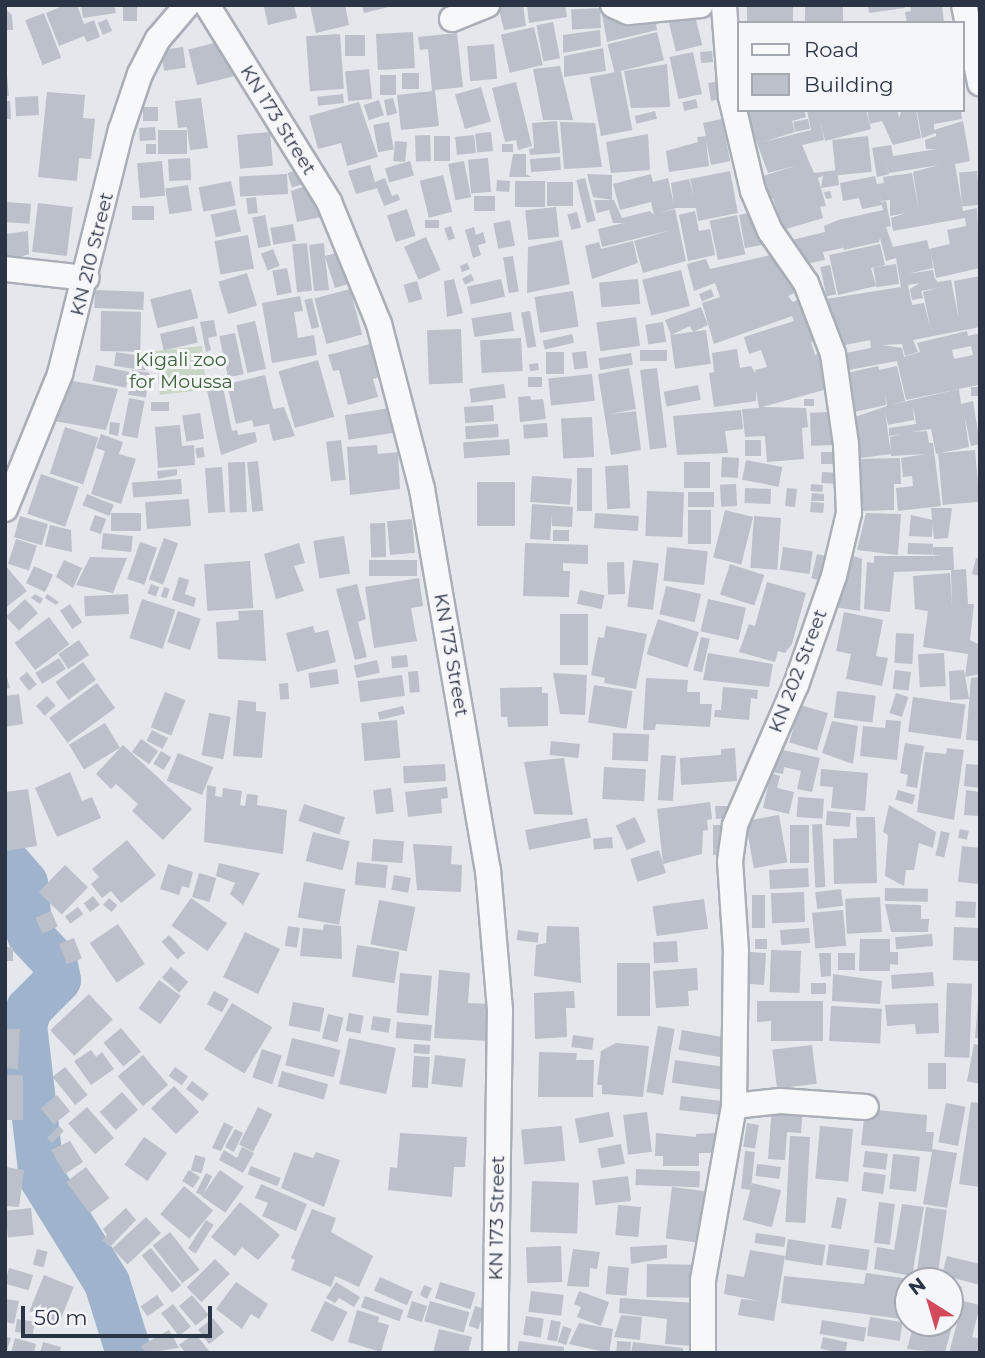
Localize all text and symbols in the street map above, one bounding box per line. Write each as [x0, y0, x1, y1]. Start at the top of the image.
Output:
legend [736, 21, 964, 112]
text: Road [804, 37, 859, 62]
street label: KN 173 Street [235, 61, 321, 179]
text: Building [804, 72, 894, 97]
street label: KN 210 Street [66, 190, 118, 318]
park label: Kigali zoo for Moussa [129, 349, 233, 393]
street label: KN 173 Street [429, 591, 473, 719]
street label: KN 202 Street [764, 606, 832, 736]
street label: KN 173 Street [485, 1155, 509, 1281]
north arrow [894, 1267, 964, 1337]
text: N [904, 1273, 930, 1300]
scale bar [24, 1292, 215, 1336]
text: 50 m [34, 1305, 88, 1330]

